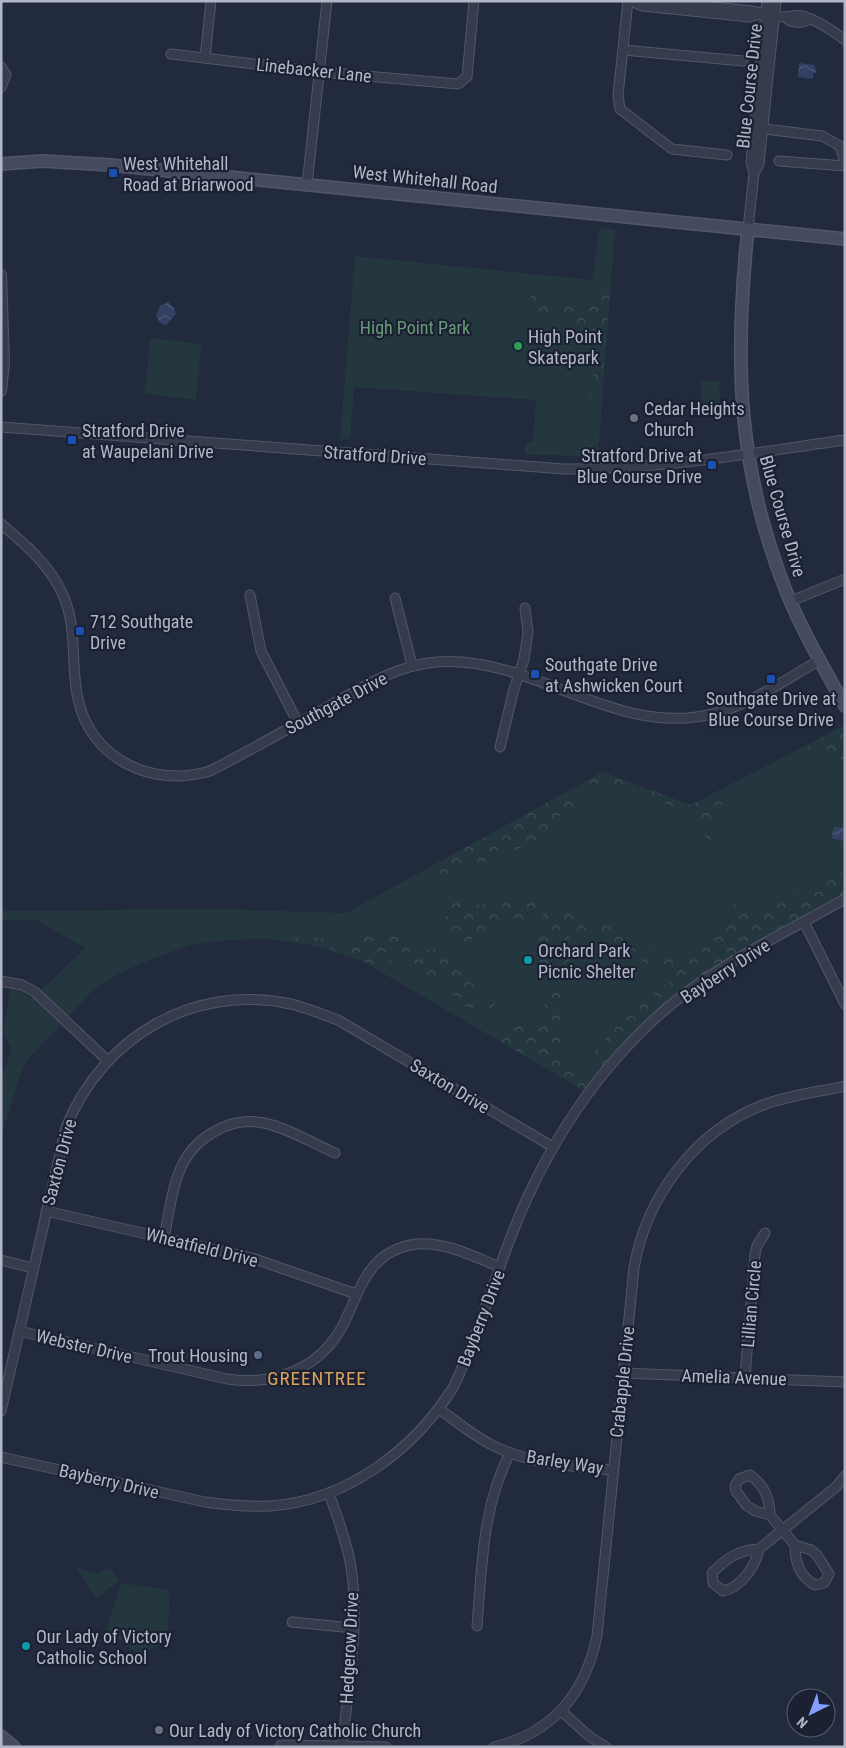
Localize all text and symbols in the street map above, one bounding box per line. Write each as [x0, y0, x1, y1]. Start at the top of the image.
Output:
street label: Blue Course Drive [732, 23, 766, 149]
street label: Linebacker Lane [255, 53, 373, 87]
place label: West Whitehall Road at Briarwood [123, 153, 254, 195]
street label: West Whitehall Road [351, 161, 499, 197]
marker: West Whitehall Road at Briarwood [107, 167, 119, 179]
park label: High Point Park [360, 317, 470, 338]
place label: High Point Skatepark [528, 326, 602, 368]
marker: High Point Skatepark [512, 340, 524, 352]
place label: Cedar Heights Church [644, 398, 745, 440]
marker: Cedar Heights Church [628, 412, 640, 424]
place label: Stratford Drive at Waupelani Drive [82, 420, 214, 462]
marker: Stratford Drive at Waupelani Drive [66, 434, 78, 446]
street label: Stratford Drive [323, 441, 427, 469]
place label: Stratford Drive at Blue Course Drive [577, 445, 702, 487]
street label: Blue Course Drive [756, 453, 810, 579]
marker: Stratford Drive at Blue Course Drive [706, 459, 718, 471]
place label: 712 Southgate Drive [90, 611, 193, 653]
marker: 712 Southgate Drive [74, 625, 86, 637]
place label: Southgate Drive at Ashwicken Court [545, 654, 683, 696]
street label: Southgate Drive [281, 667, 391, 739]
marker: Southgate Drive at Ashwicken Court [529, 668, 541, 680]
marker: Southgate Drive at Blue Course Drive [765, 673, 777, 685]
place label: Southgate Drive at Blue Course Drive [706, 688, 836, 730]
street label: Bayberry Drive [677, 934, 773, 1008]
place label: Orchard Park Picnic Shelter [538, 940, 636, 982]
marker: Orchard Park Picnic Shelter [522, 954, 534, 966]
street label: Saxton Drive [407, 1054, 493, 1118]
street label: Saxton Drive [37, 1116, 81, 1208]
street label: Wheatfield Drive [144, 1223, 260, 1271]
street label: Lillian Circle [737, 1260, 765, 1348]
street label: Bayberry Drive [453, 1267, 509, 1369]
street label: Webster Drive [34, 1325, 134, 1367]
street label: Crabapple Drive [606, 1325, 638, 1439]
place label: Trout Housing [148, 1345, 248, 1366]
marker: Trout Housing [252, 1349, 264, 1361]
street label: Amelia Avenue [681, 1365, 787, 1389]
district label: GREENTREE [267, 1367, 367, 1390]
street label: Barley Way [525, 1446, 605, 1479]
street label: Bayberry Drive [57, 1459, 161, 1503]
street label: Hedgerow Drive [336, 1592, 362, 1704]
place label: Our Lady of Victory Catholic School [36, 1626, 172, 1668]
marker: Our Lady of Victory Catholic School [20, 1640, 32, 1652]
north arrow [786, 1688, 836, 1738]
text: N [794, 1714, 811, 1731]
place label: Our Lady of Victory Catholic Church [169, 1720, 421, 1741]
marker: Our Lady of Victory Catholic Church [153, 1724, 165, 1736]

